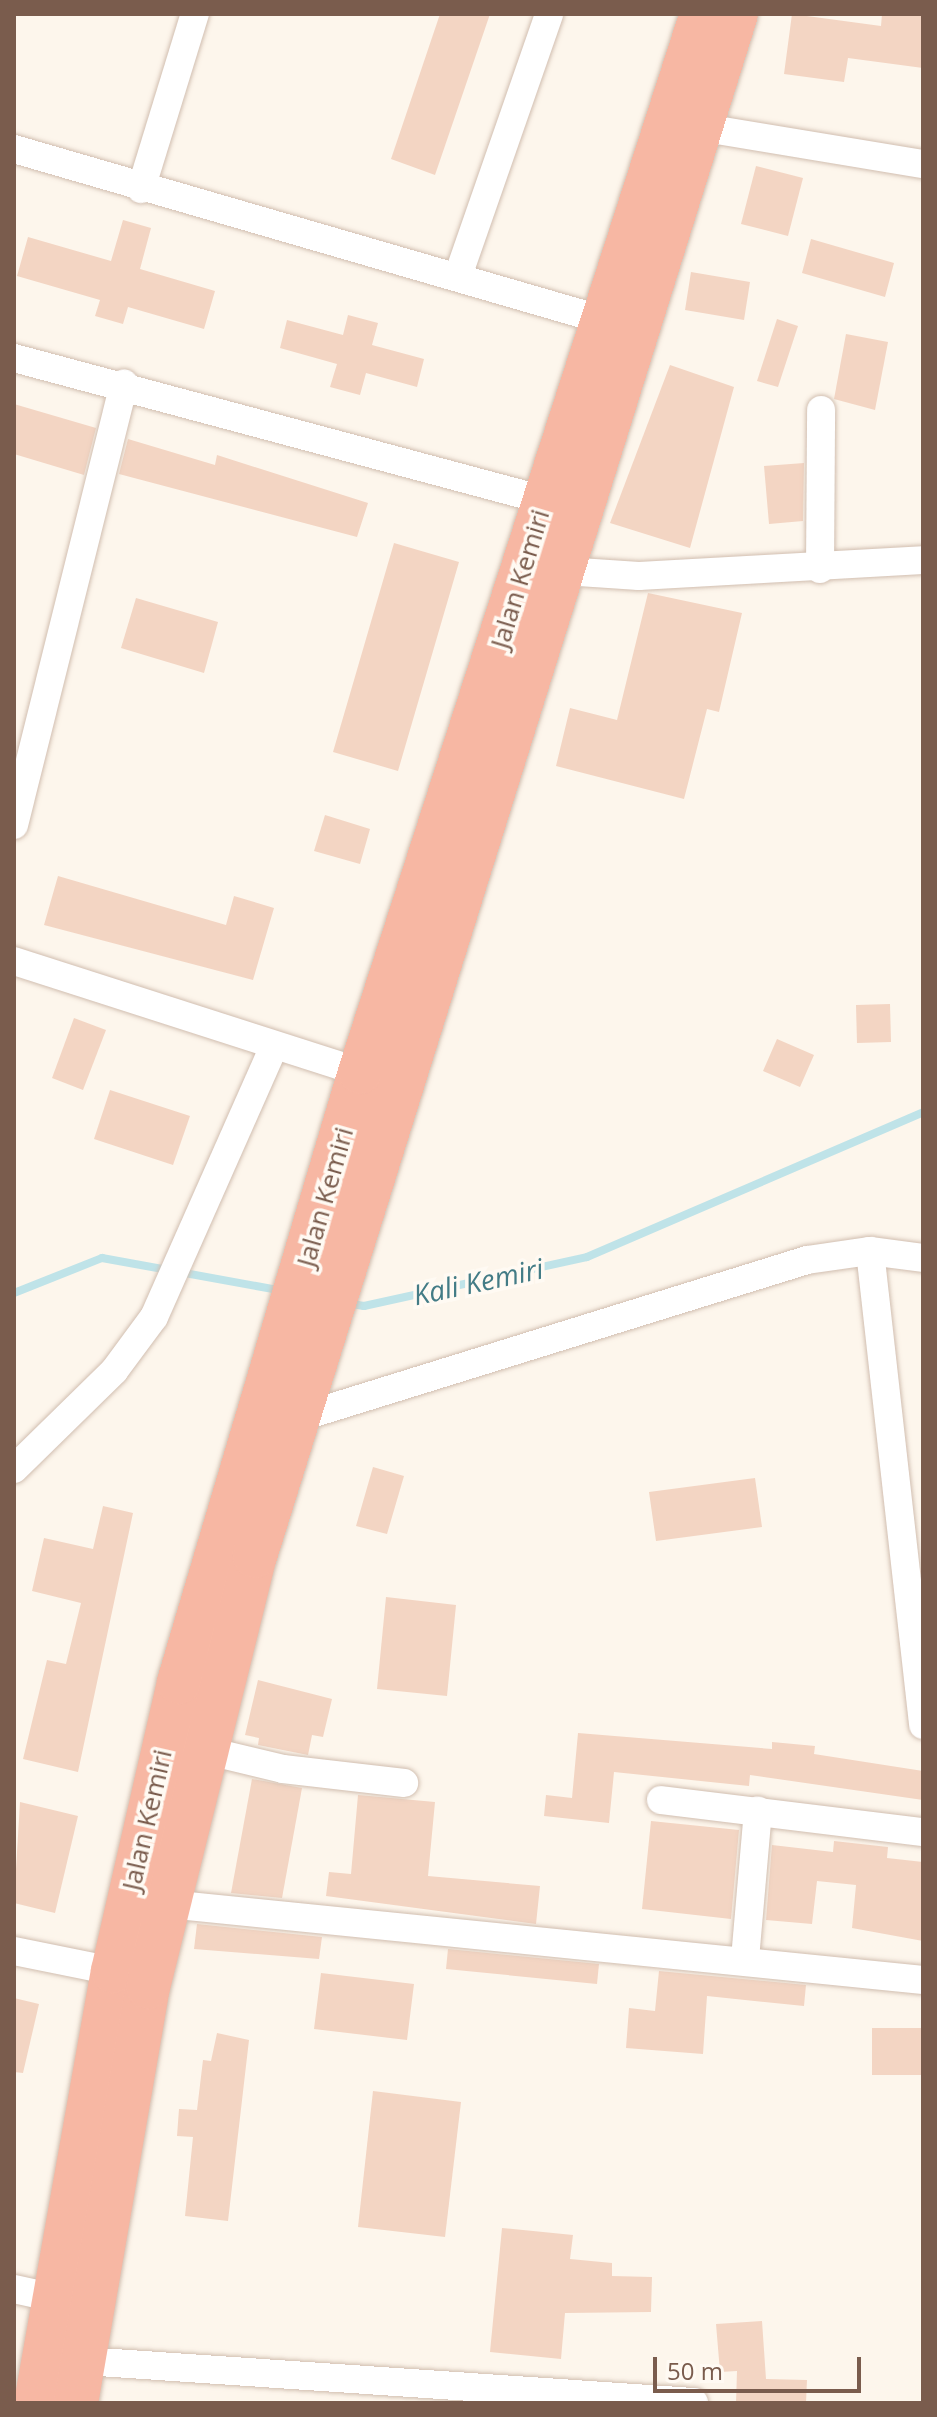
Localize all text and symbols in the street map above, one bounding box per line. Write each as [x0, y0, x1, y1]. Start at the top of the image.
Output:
street label: Jalan Kemiri [484, 506, 556, 652]
street label: Jalan Kemiri [290, 1124, 360, 1270]
water label: Kali Kemiri [410, 1251, 546, 1311]
street label: Jalan Kemiri [116, 1747, 178, 1893]
scale bar [657, 2341, 865, 2391]
text: 50 m [667, 2354, 723, 2387]

